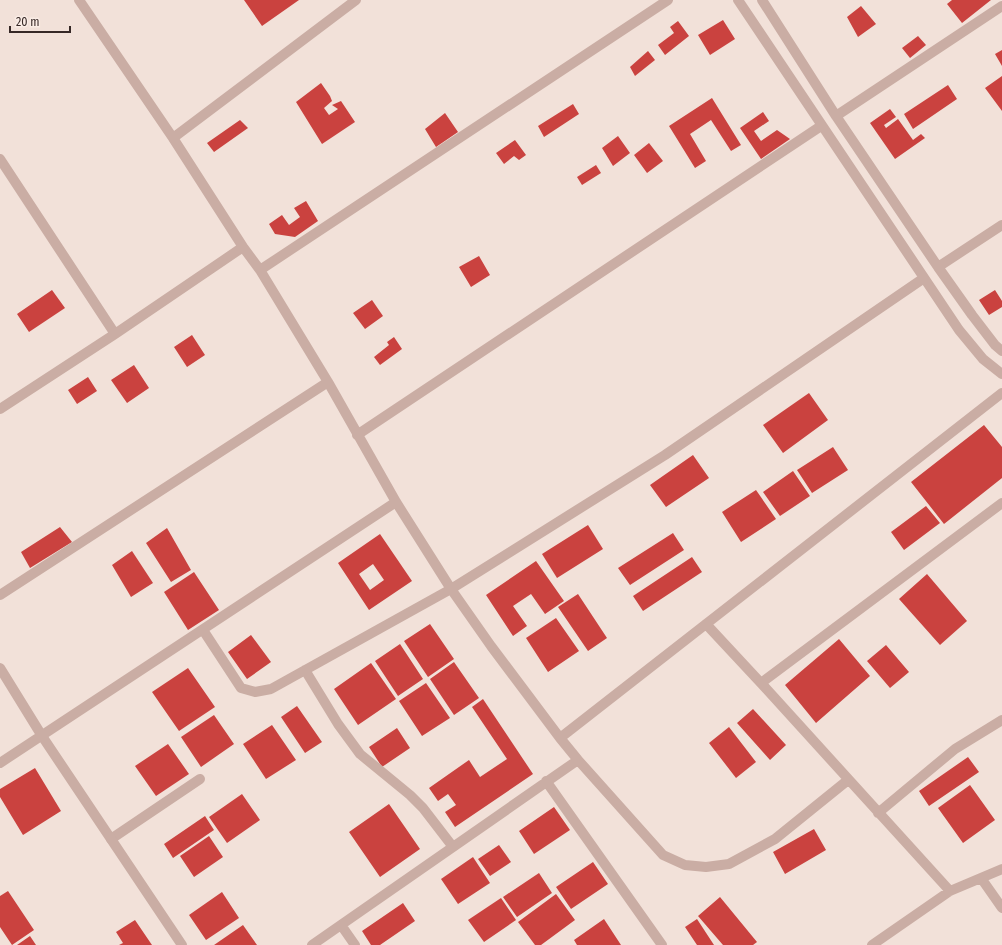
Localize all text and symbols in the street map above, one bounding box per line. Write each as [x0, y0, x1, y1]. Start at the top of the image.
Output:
scale bar [10, 8, 70, 34]
text: 20 m [16, 15, 40, 29]

